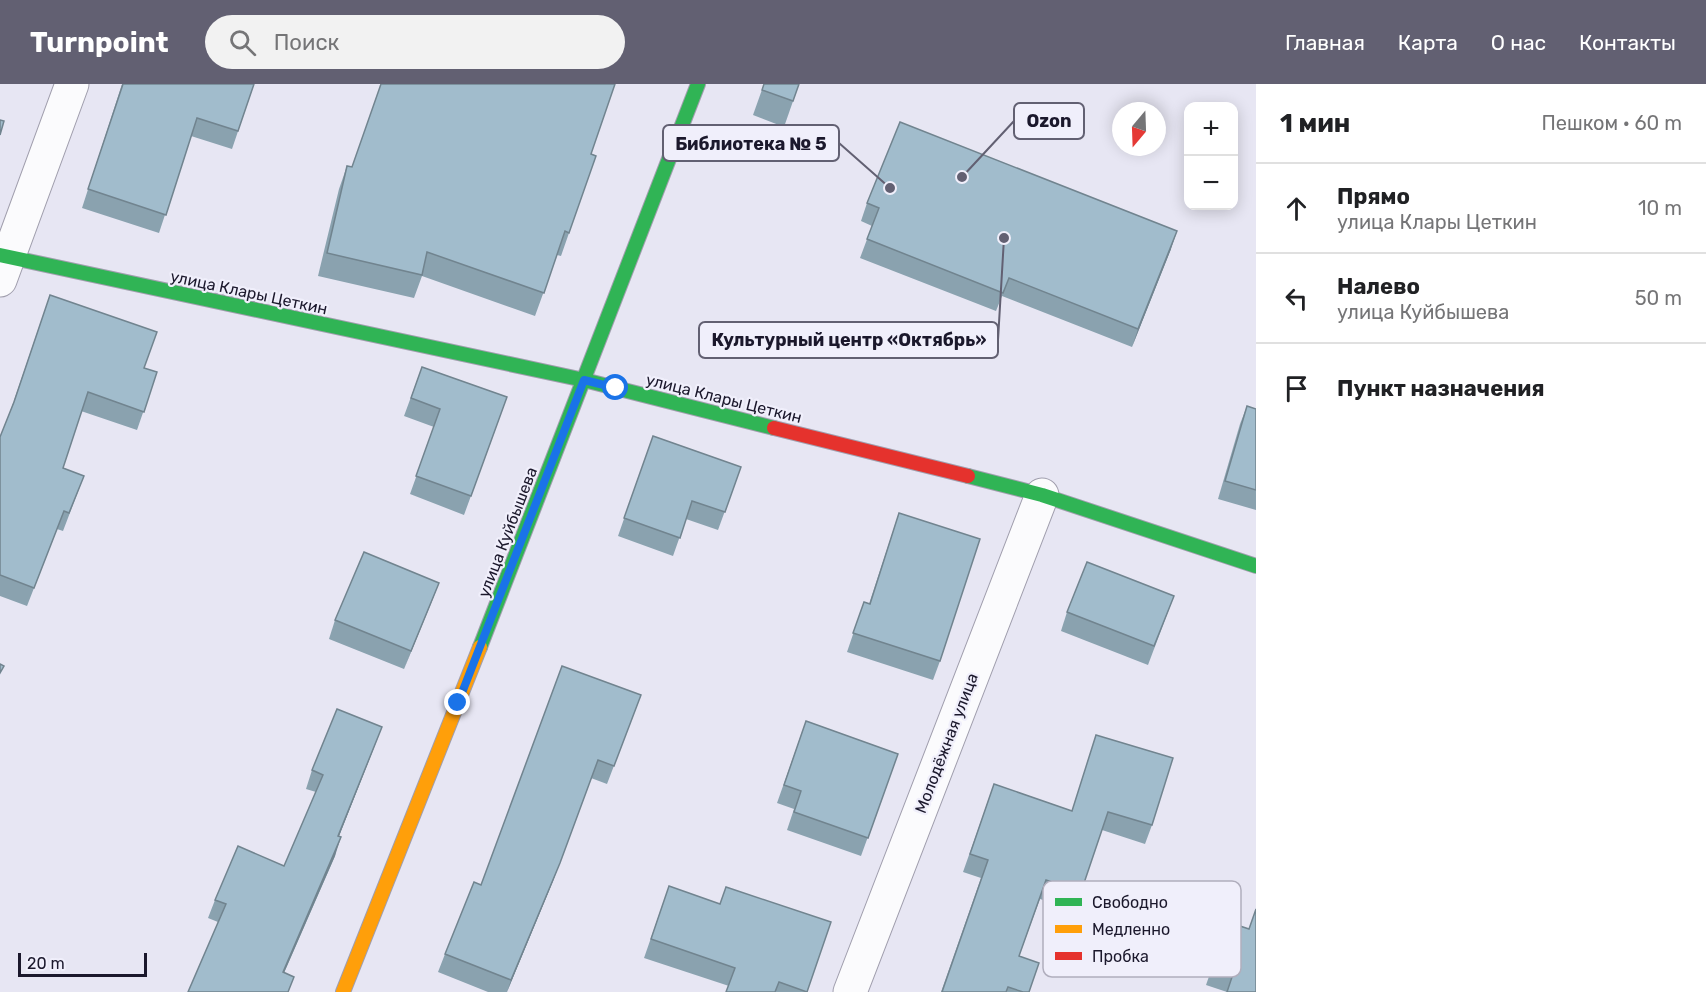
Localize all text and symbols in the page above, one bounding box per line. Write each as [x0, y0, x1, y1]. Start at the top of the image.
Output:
search box [205, 15, 625, 69]
text: Turnpoint [30, 26, 169, 59]
icon: search [226, 26, 259, 59]
text: Поиск [274, 29, 339, 56]
text: Главная [1285, 30, 1365, 55]
text: Карта [1398, 30, 1458, 55]
text: О нас [1491, 30, 1546, 55]
text: Контакты [1579, 30, 1676, 55]
north arrow [1112, 102, 1166, 156]
map controls [1184, 102, 1238, 210]
button: + [1184, 102, 1238, 156]
callout: Ozon [1014, 103, 1084, 139]
text: 1 мин [1280, 108, 1350, 139]
text: Ozon [1026, 110, 1072, 132]
text: Пешком · 60 m [1542, 111, 1682, 135]
callout: Библиотека № 5 [663, 125, 839, 161]
text: Библиотека № 5 [675, 133, 827, 155]
button: − [1184, 156, 1238, 210]
text: Прямо [1337, 183, 1410, 210]
icon: ahead [1280, 192, 1313, 225]
text: 10 m [1638, 196, 1682, 220]
text: улица Клары Цеткин [1337, 210, 1537, 234]
street label: улица Клары Цеткин [169, 267, 329, 318]
text: Налево [1337, 273, 1420, 300]
icon: left [1280, 282, 1313, 315]
text: 50 m [1635, 286, 1682, 310]
text: улица Куйбышева [1337, 300, 1509, 324]
callout: Культурный центр «Октябрь» [699, 322, 998, 358]
text: Культурный центр «Октябрь» [712, 329, 986, 351]
street label: улица Клары Цеткин [644, 370, 804, 427]
icon: arrive [1280, 372, 1313, 405]
route start [602, 374, 628, 400]
text: Пункт назначения [1337, 375, 1545, 402]
street label: улица Куйбышева [474, 464, 541, 600]
street label: Молодёжная улица [911, 670, 982, 816]
route end [444, 689, 470, 715]
legend [1043, 881, 1241, 977]
text: Свободно [1092, 893, 1168, 912]
text: Медленно [1092, 920, 1170, 939]
text: Пробка [1092, 947, 1149, 966]
scale bar [18, 950, 147, 978]
text: 20 m [27, 954, 65, 973]

